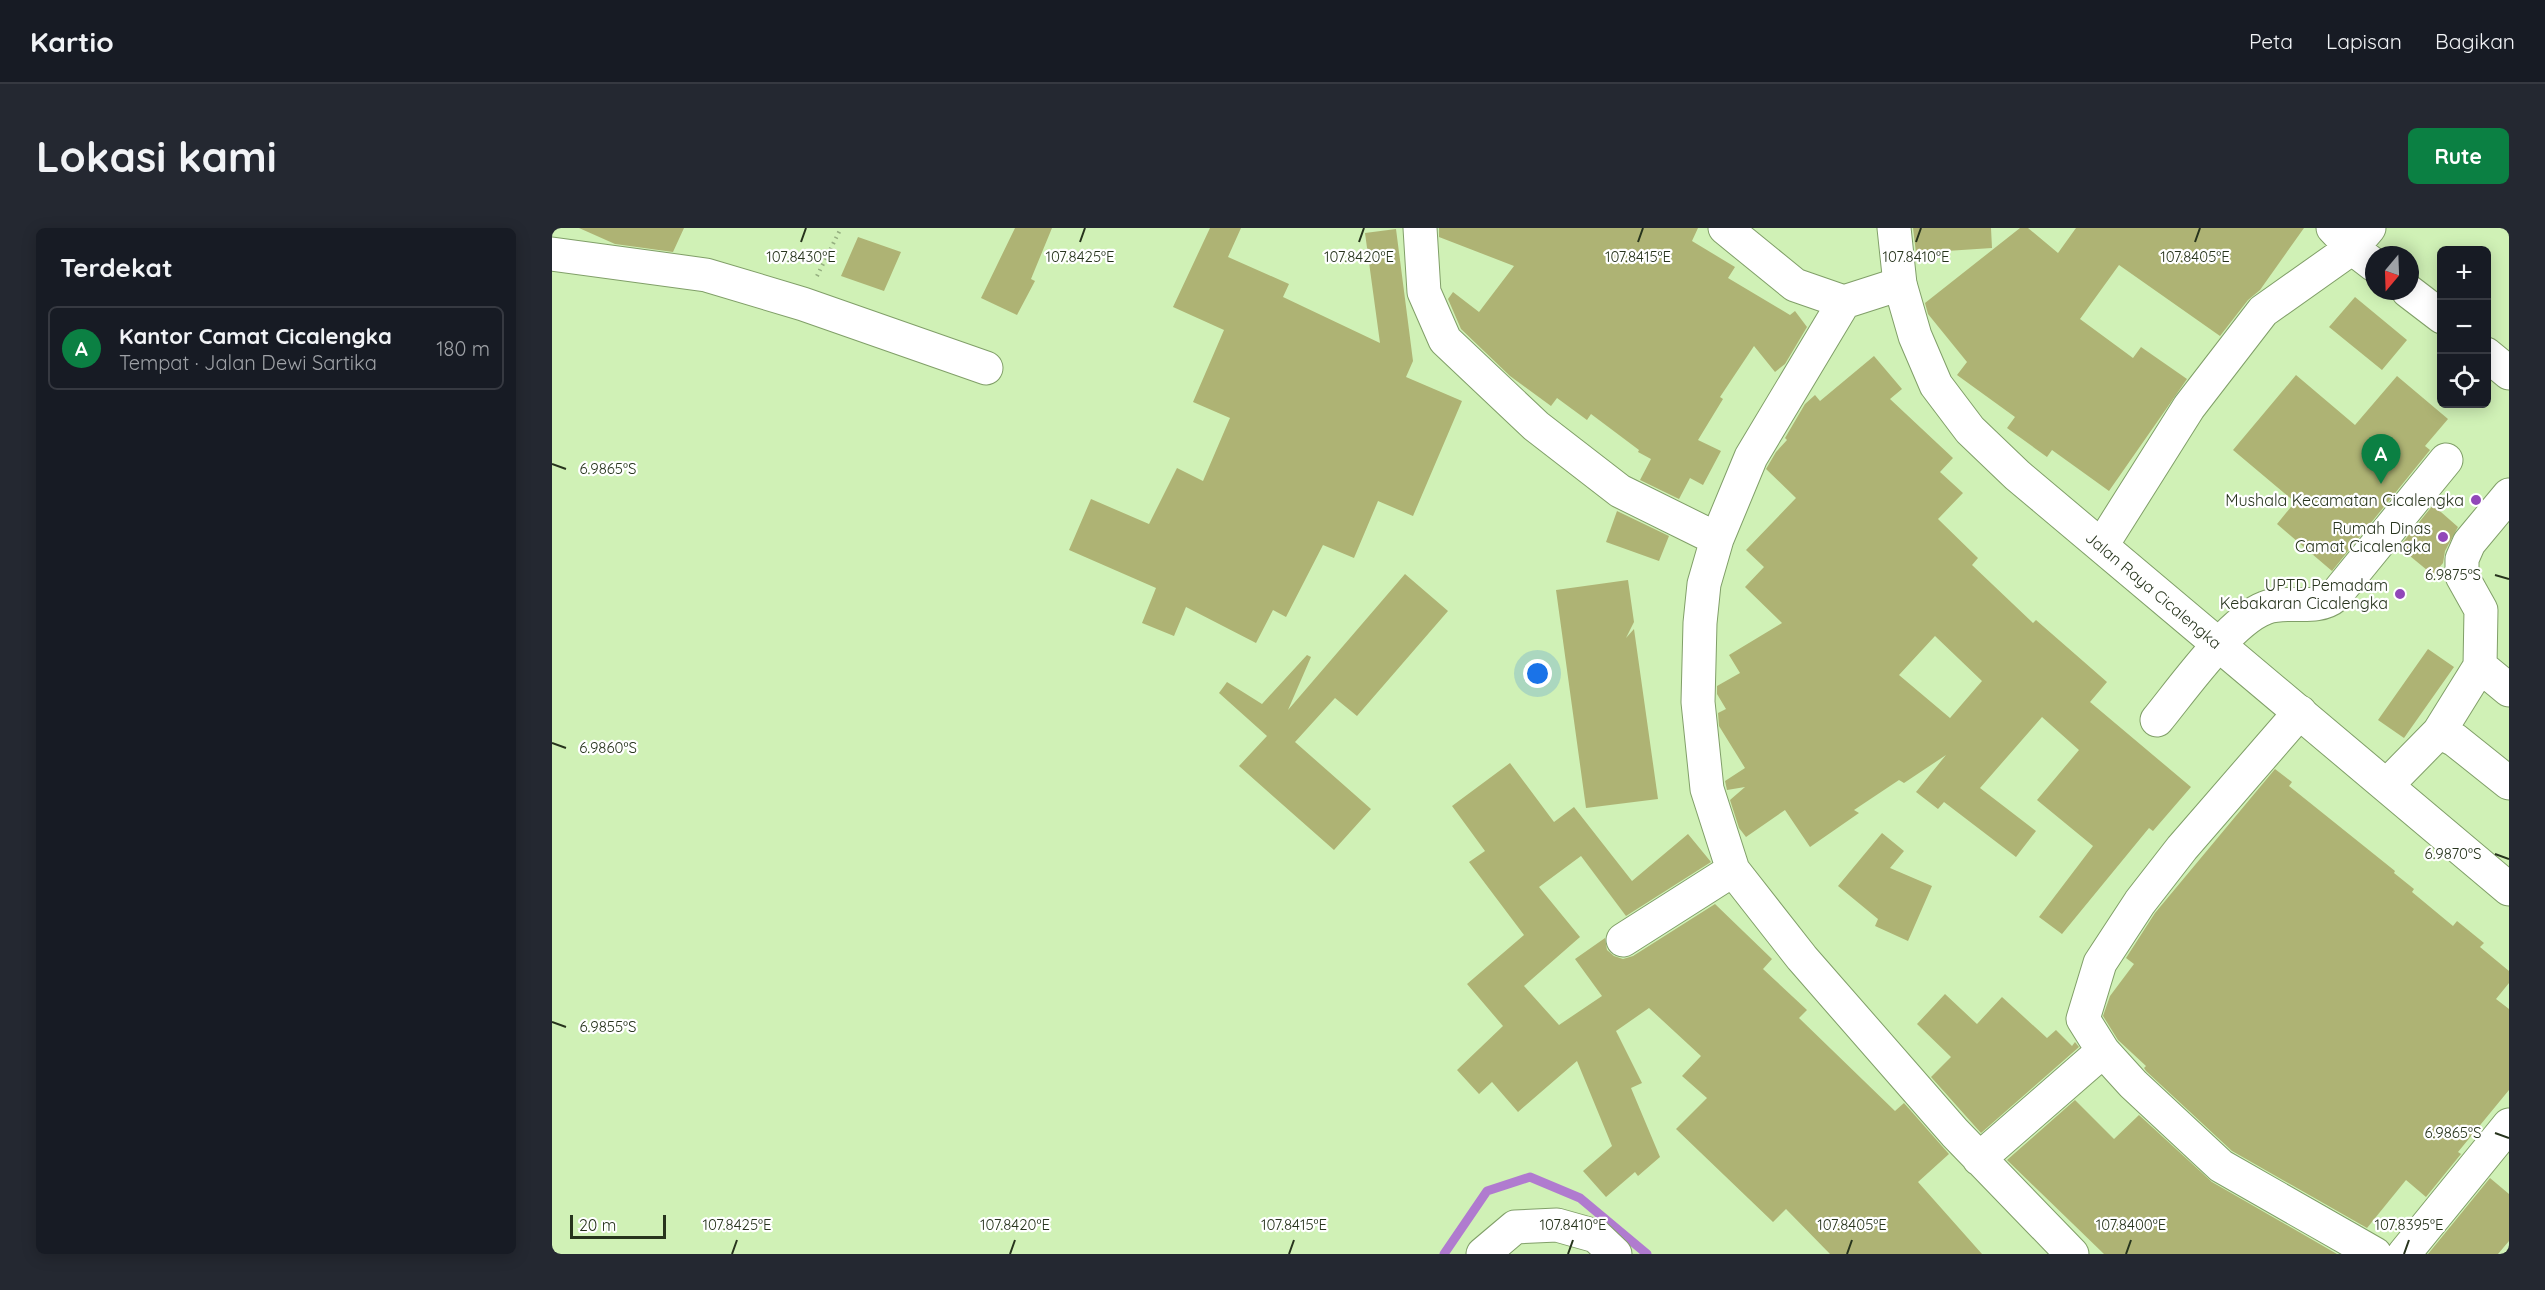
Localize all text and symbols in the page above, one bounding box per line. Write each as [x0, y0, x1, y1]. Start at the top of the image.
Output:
text: Kartio [30, 24, 114, 59]
text: Peta [2249, 28, 2293, 54]
text: Lapisan [2326, 28, 2402, 54]
text: Bagikan [2435, 28, 2515, 54]
button: Rute [2408, 128, 2509, 184]
text: Lokasi kami [36, 130, 277, 183]
north arrow [2365, 246, 2419, 300]
map controls [2437, 246, 2491, 408]
button: + [2437, 246, 2491, 300]
text: 107.8430°E [766, 247, 836, 266]
text: 107.8425°E [1045, 247, 1115, 266]
text: 107.8420°E [1324, 247, 1394, 266]
text: 107.8415°E [1605, 247, 1671, 266]
text: 107.8410°E [1883, 247, 1950, 266]
text: 107.8405°E [2160, 247, 2230, 266]
text: Terdekat [60, 251, 173, 284]
button: − [2437, 300, 2491, 354]
text: Kantor Camat Cicalengka [119, 322, 392, 350]
text: A [75, 336, 88, 361]
text: 180 m [436, 336, 490, 361]
text: Tempat · Jalan Dewi Sartika [119, 350, 377, 375]
button: locate [2437, 354, 2491, 408]
pin: A [2362, 434, 2400, 484]
text: 6.9865°S [580, 459, 636, 478]
place label: Mushala Kecamatan Cicalengka [2225, 490, 2464, 510]
marker: Mushala Kecamatan Cicalengka [2469, 493, 2483, 507]
place label: Rumah Dinas Camat Cicalengka [2295, 518, 2431, 556]
street label: Jalan Raya Cicalengka [2082, 527, 2226, 653]
marker: Rumah Dinas Camat Cicalengka [2436, 530, 2450, 544]
text: 6.9875°S [2425, 565, 2481, 584]
place label: UPTD Pemadam Kebakaran Cicalengka [2220, 575, 2388, 613]
marker: UPTD Pemadam Kebakaran Cicalengka [2393, 587, 2407, 601]
your location [1523, 659, 1552, 688]
text: 6.9860°S [579, 738, 637, 757]
text: 6.9870°S [2425, 844, 2481, 863]
text: 6.9855°S [579, 1017, 637, 1036]
text: 6.9865°S [2425, 1123, 2481, 1142]
scale bar [570, 1212, 666, 1240]
text: 20 m [579, 1215, 616, 1235]
text: 107.8425°E [702, 1215, 772, 1234]
text: 107.8420°E [980, 1215, 1050, 1234]
text: 107.8415°E [1261, 1215, 1327, 1234]
text: 107.8410°E [1540, 1215, 1607, 1234]
text: 107.8405°E [1817, 1215, 1887, 1234]
text: 107.8400°E [2096, 1215, 2166, 1234]
text: 107.8395°E [2374, 1215, 2444, 1234]

